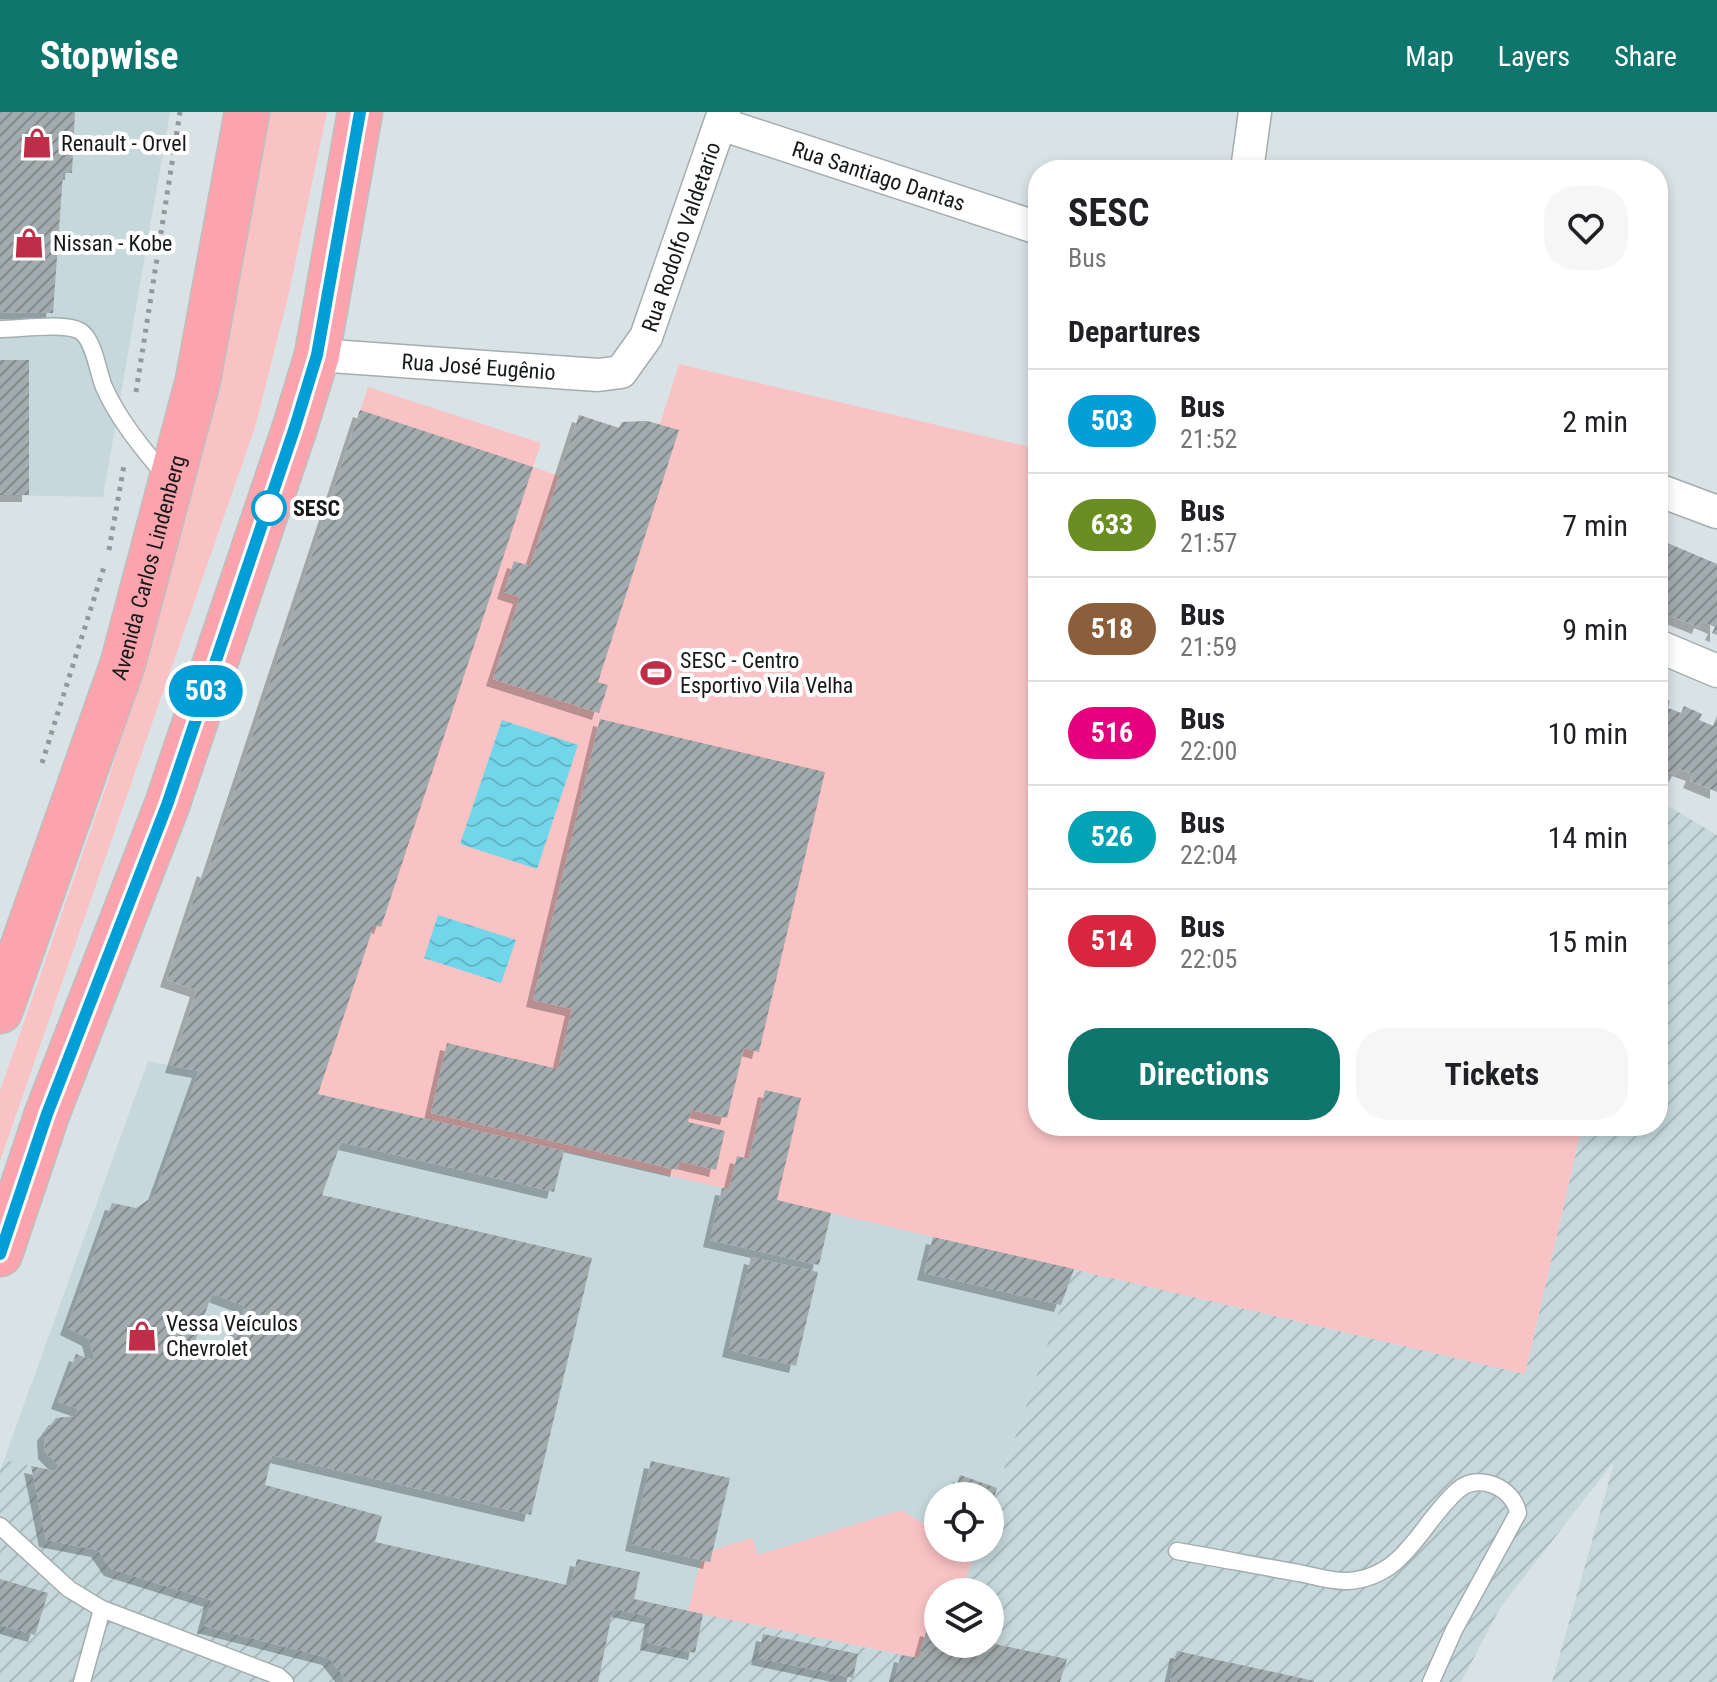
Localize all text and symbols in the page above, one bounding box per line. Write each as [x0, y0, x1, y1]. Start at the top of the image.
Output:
text: Stopwise [40, 34, 178, 78]
text: Map [1405, 40, 1454, 73]
text: Layers [1498, 40, 1570, 73]
text: Share [1614, 40, 1677, 73]
shop icon: Renault - Orvel [20, 126, 54, 160]
place label: Renault - Orvel [61, 131, 187, 156]
street label: Rua Santiago Dantas [789, 136, 968, 216]
street label: Rua Rodolfo Valdetario [636, 139, 725, 335]
button: heart [1544, 186, 1628, 270]
text: SESC [1068, 191, 1149, 235]
shop icon: Nissan - Kobe [12, 226, 46, 260]
place label: Nissan - Kobe [53, 231, 172, 256]
text: Bus [1068, 243, 1107, 273]
text: Departures [1068, 314, 1201, 349]
street label: Rua José Eugênio [401, 349, 556, 384]
text: Bus [1180, 389, 1225, 424]
text: 503 [1091, 404, 1133, 437]
text: 2 min [1562, 404, 1628, 439]
text: 21:52 [1180, 424, 1237, 454]
street label: Avenida Carlos Lindenberg [106, 452, 190, 683]
marker: SESC [252, 491, 286, 525]
text: Bus [1180, 493, 1225, 528]
place label: SESC [293, 496, 340, 521]
text: 633 [1091, 508, 1133, 541]
text: 7 min [1562, 508, 1628, 543]
text: 21:57 [1180, 528, 1237, 558]
text: Bus [1180, 597, 1225, 632]
text: 518 [1091, 612, 1133, 645]
text: 9 min [1562, 612, 1628, 647]
text: 21:59 [1180, 632, 1237, 662]
place label: SESC - Centro Esportivo Vila Velha [680, 648, 853, 698]
sports icon: SESC - Centro Esportivo Vila Velha [639, 656, 673, 690]
line badge: 503 [160, 665, 252, 717]
text: 503 [185, 674, 227, 707]
text: Bus [1180, 701, 1225, 736]
text: 516 [1091, 716, 1133, 749]
text: 10 min [1547, 716, 1628, 751]
text: 22:00 [1180, 736, 1237, 766]
text: Bus [1180, 805, 1225, 840]
text: 526 [1091, 820, 1133, 853]
text: 14 min [1547, 820, 1628, 855]
text: 22:04 [1180, 840, 1237, 870]
text: Bus [1180, 909, 1225, 944]
text: 514 [1091, 924, 1133, 957]
text: 15 min [1547, 924, 1628, 959]
text: 22:05 [1180, 944, 1237, 974]
button: Directions [1068, 1028, 1340, 1120]
button: Tickets [1356, 1028, 1628, 1120]
place label: Vessa Veículos Chevrolet [166, 1311, 298, 1361]
shop icon: Vessa Veículos Chevrolet [125, 1319, 159, 1353]
map controls [924, 1482, 1004, 1658]
button: locate [924, 1482, 1004, 1562]
button: layers [924, 1578, 1004, 1658]

